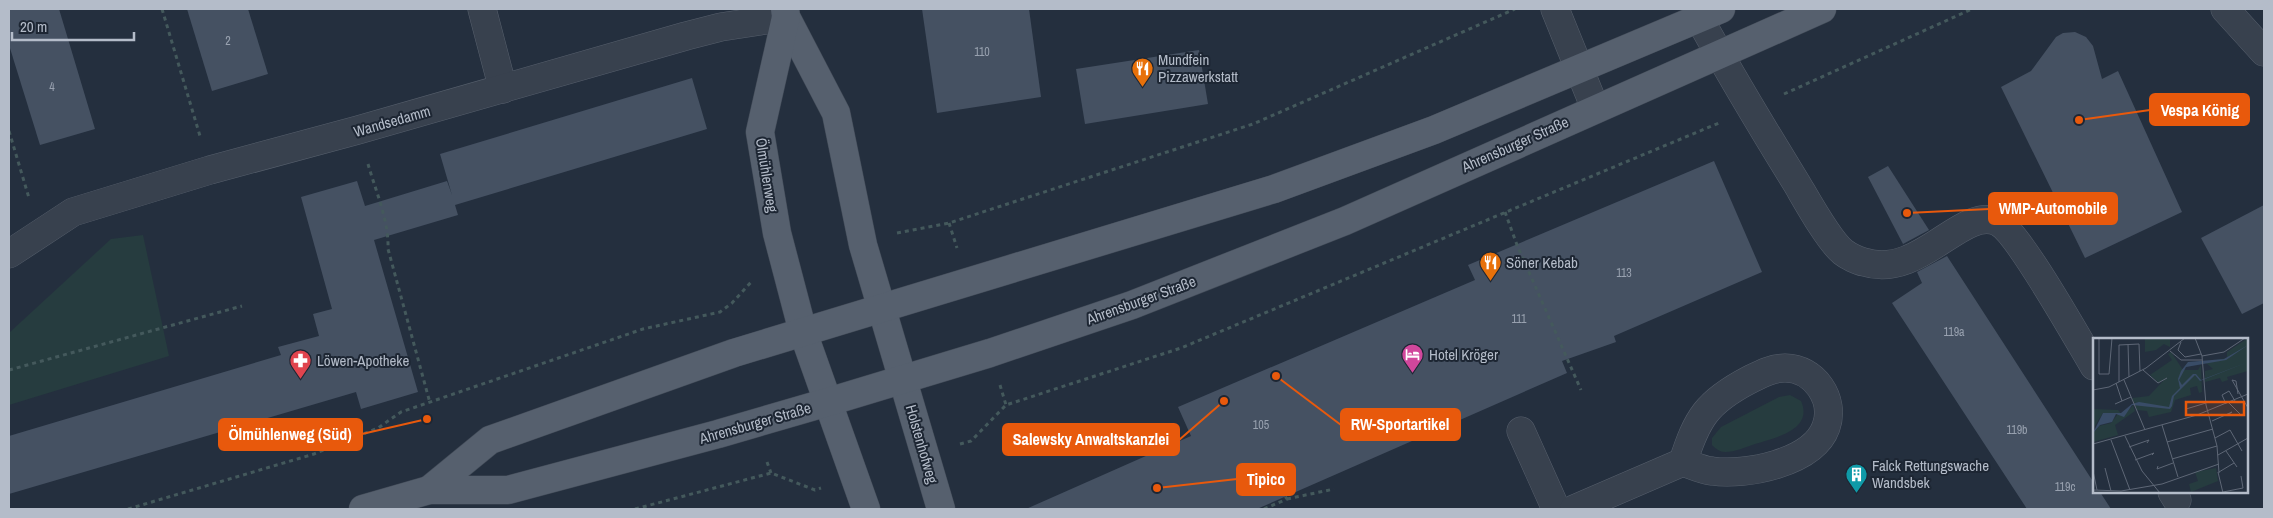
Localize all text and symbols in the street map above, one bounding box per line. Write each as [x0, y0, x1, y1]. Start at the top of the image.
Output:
scale bar [12, 10, 135, 42]
text: 20 m [20, 16, 47, 37]
house number: 2 [225, 33, 231, 49]
house number: 110 [974, 44, 990, 60]
place label: Mundfein Pizzawerkstatt [1158, 49, 1239, 87]
restaurant icon: Mundfein Pizzawerkstatt [1130, 56, 1154, 87]
house number: 4 [49, 79, 55, 95]
callout: Vespa König [2150, 94, 2249, 125]
text: Vespa König [2161, 99, 2239, 121]
street label: Wandsedamm [351, 100, 433, 142]
street label: Ahrensburger Straße [1457, 111, 1572, 177]
street label: Ölmühlenweg [751, 136, 783, 214]
callout: WMP-Automobile [1989, 193, 2117, 224]
text: WMP-Automobile [1999, 197, 2107, 219]
restaurant icon: Söner Kebab [1478, 250, 1502, 281]
place label: Söner Kebab [1506, 252, 1578, 273]
house number: 113 [1616, 265, 1632, 281]
street label: Ahrensburger Straße [1083, 270, 1199, 330]
house number: 111 [1512, 311, 1527, 327]
house number: 119a [1943, 324, 1965, 340]
inset map [2093, 338, 2248, 493]
hotel icon: Hotel Kröger [1401, 342, 1425, 373]
place label: Hotel Kröger [1429, 344, 1498, 365]
pharmacy icon: Löwen-Apotheke [289, 348, 313, 379]
place label: Löwen-Apotheke [317, 350, 409, 371]
street label: Ahrensburger Straße [696, 397, 813, 449]
street label: Holstenhofweg [901, 402, 943, 486]
callout: RW-Sportartikel [1341, 409, 1460, 440]
text: RW-Sportartikel [1351, 413, 1449, 435]
house number: 105 [1253, 417, 1270, 433]
callout: Ölmühlenweg (Süd) [219, 419, 362, 450]
house number: 119b [2006, 422, 2028, 438]
text: Ölmühlenweg (Süd) [228, 423, 352, 445]
callout: Salewsky Anwaltskanzlei [1003, 424, 1179, 455]
text: Salewsky Anwaltskanzlei [1013, 428, 1169, 450]
place label: Falck Rettungswache Wandsbek [1872, 455, 1989, 493]
building icon: Falck Rettungswache Wandsbek [1844, 462, 1868, 493]
callout: Tipico [1237, 464, 1295, 495]
text: Tipico [1247, 468, 1285, 490]
house number: 119c [2055, 479, 2075, 495]

